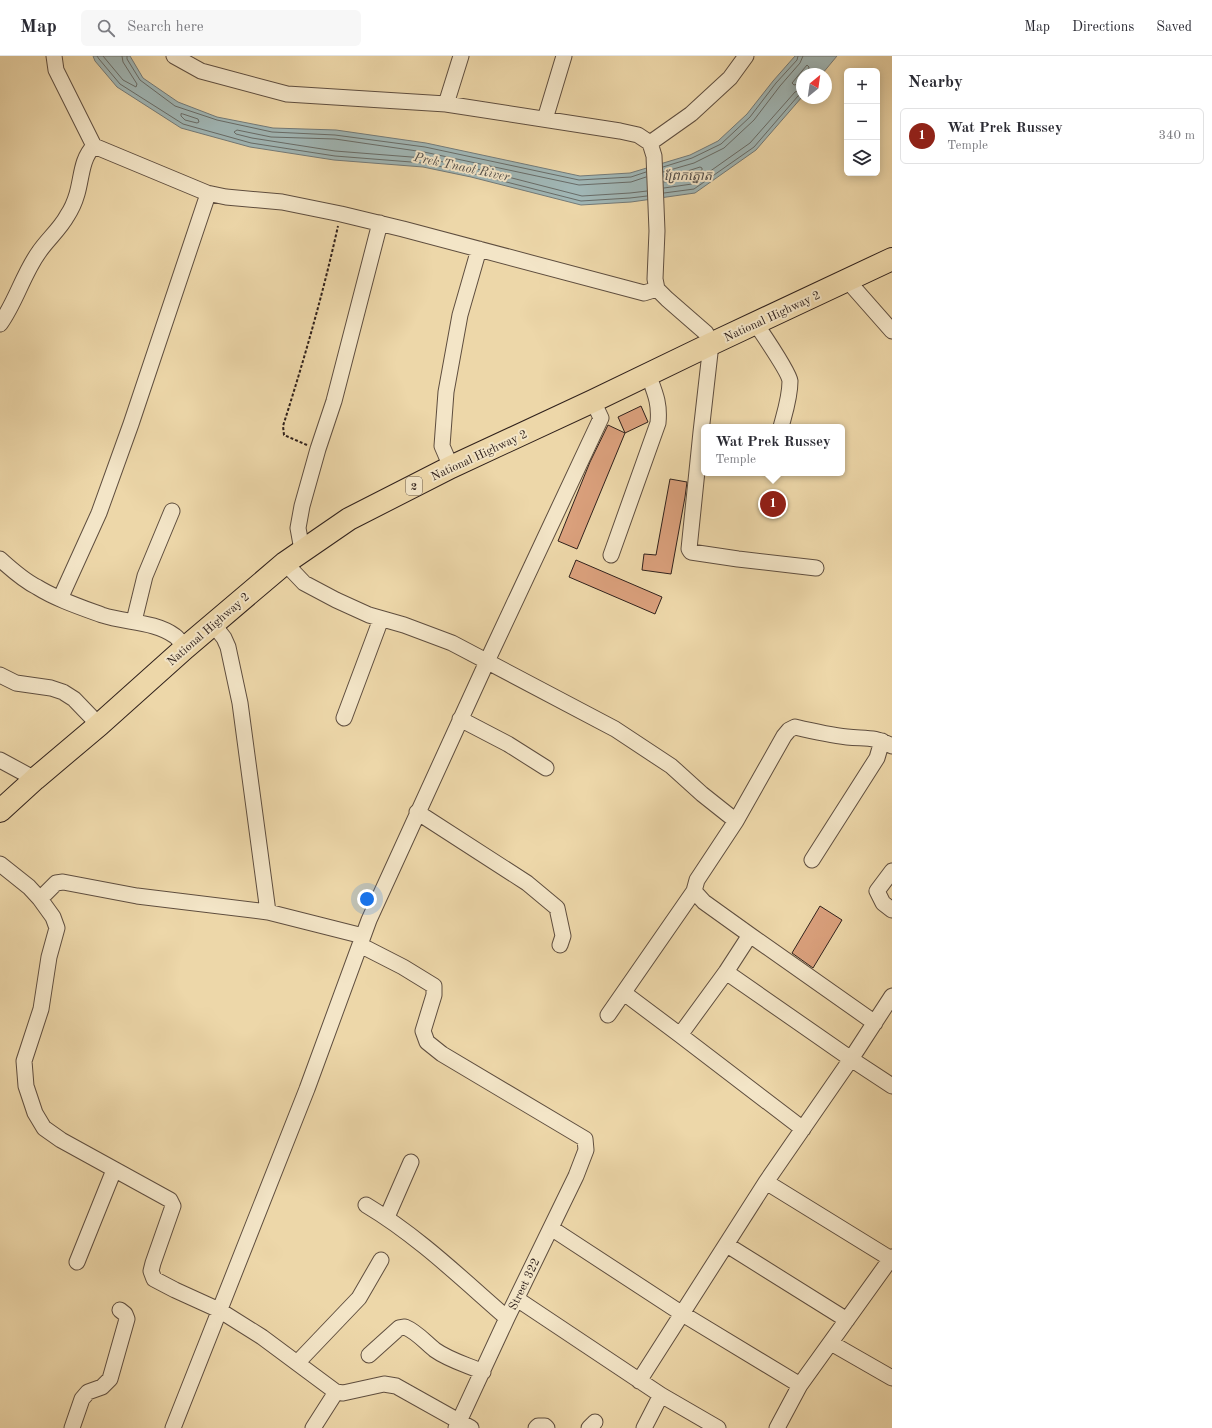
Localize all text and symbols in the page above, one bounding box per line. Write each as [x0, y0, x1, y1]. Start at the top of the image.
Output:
search box [81, 10, 361, 46]
icon: search [95, 17, 117, 39]
text: Map [20, 18, 57, 37]
text: Search here [127, 20, 204, 35]
text: Map [1024, 20, 1050, 34]
text: Directions [1072, 20, 1134, 34]
text: Saved [1156, 20, 1192, 34]
north arrow [796, 68, 832, 104]
map controls [844, 68, 880, 176]
button: + [844, 68, 880, 104]
text: Nearby [908, 74, 963, 91]
button: − [844, 104, 880, 140]
text: Wat Prek Russey [947, 121, 1063, 136]
text: 1 [918, 129, 926, 142]
text: 340 m [1158, 129, 1195, 142]
text: Temple [947, 139, 988, 152]
button: layers [844, 140, 880, 176]
water label: Prek Tnaot River [412, 151, 511, 184]
water label: ព្រែកត្នោត [664, 168, 713, 184]
street label: National Highway 2 [722, 289, 822, 344]
popup [701, 424, 845, 476]
street label: National Highway 2 [429, 428, 529, 483]
text: Wat Prek Russey [715, 435, 831, 450]
text: Temple [715, 453, 756, 466]
road number: 2 [406, 477, 422, 495]
pin: 1 [760, 489, 786, 519]
street label: National Highway 2 [165, 591, 252, 669]
your location [357, 889, 377, 909]
street label: Street 322 [507, 1257, 543, 1312]

